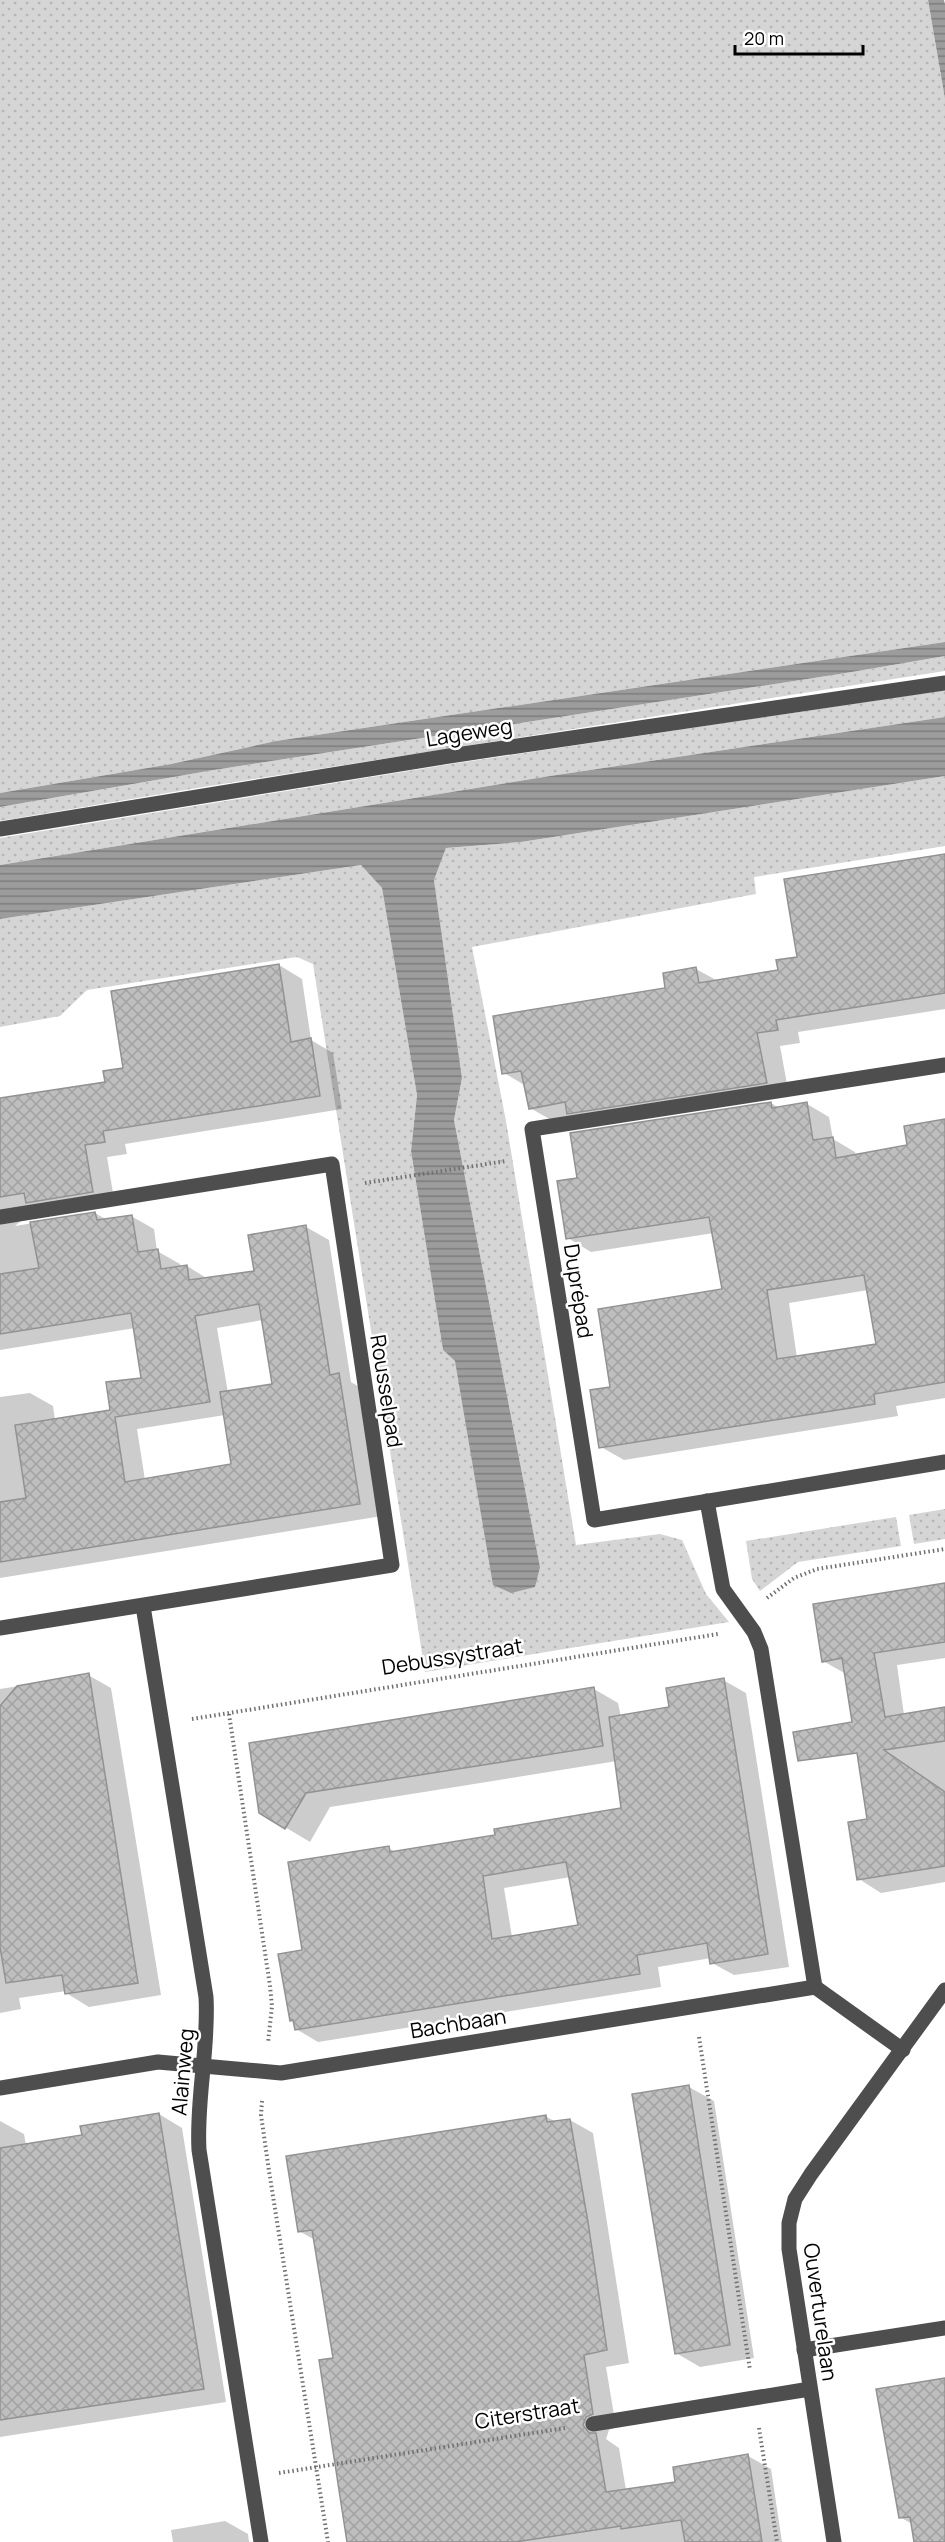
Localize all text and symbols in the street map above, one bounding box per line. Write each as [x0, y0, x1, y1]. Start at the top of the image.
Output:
scale bar [735, 18, 862, 56]
text: 20 m [744, 26, 784, 50]
street label: Lageweg [424, 711, 514, 753]
street label: Duprépad [558, 1242, 600, 1340]
street label: Rousselpad [364, 1333, 410, 1449]
street label: Debussystraat [380, 1631, 524, 1681]
street label: Bachbaan [408, 2002, 508, 2044]
street label: Alainweg [164, 2027, 200, 2117]
street label: Ouverturelaan [797, 2241, 845, 2383]
street label: Citerstraat [473, 2391, 581, 2435]

